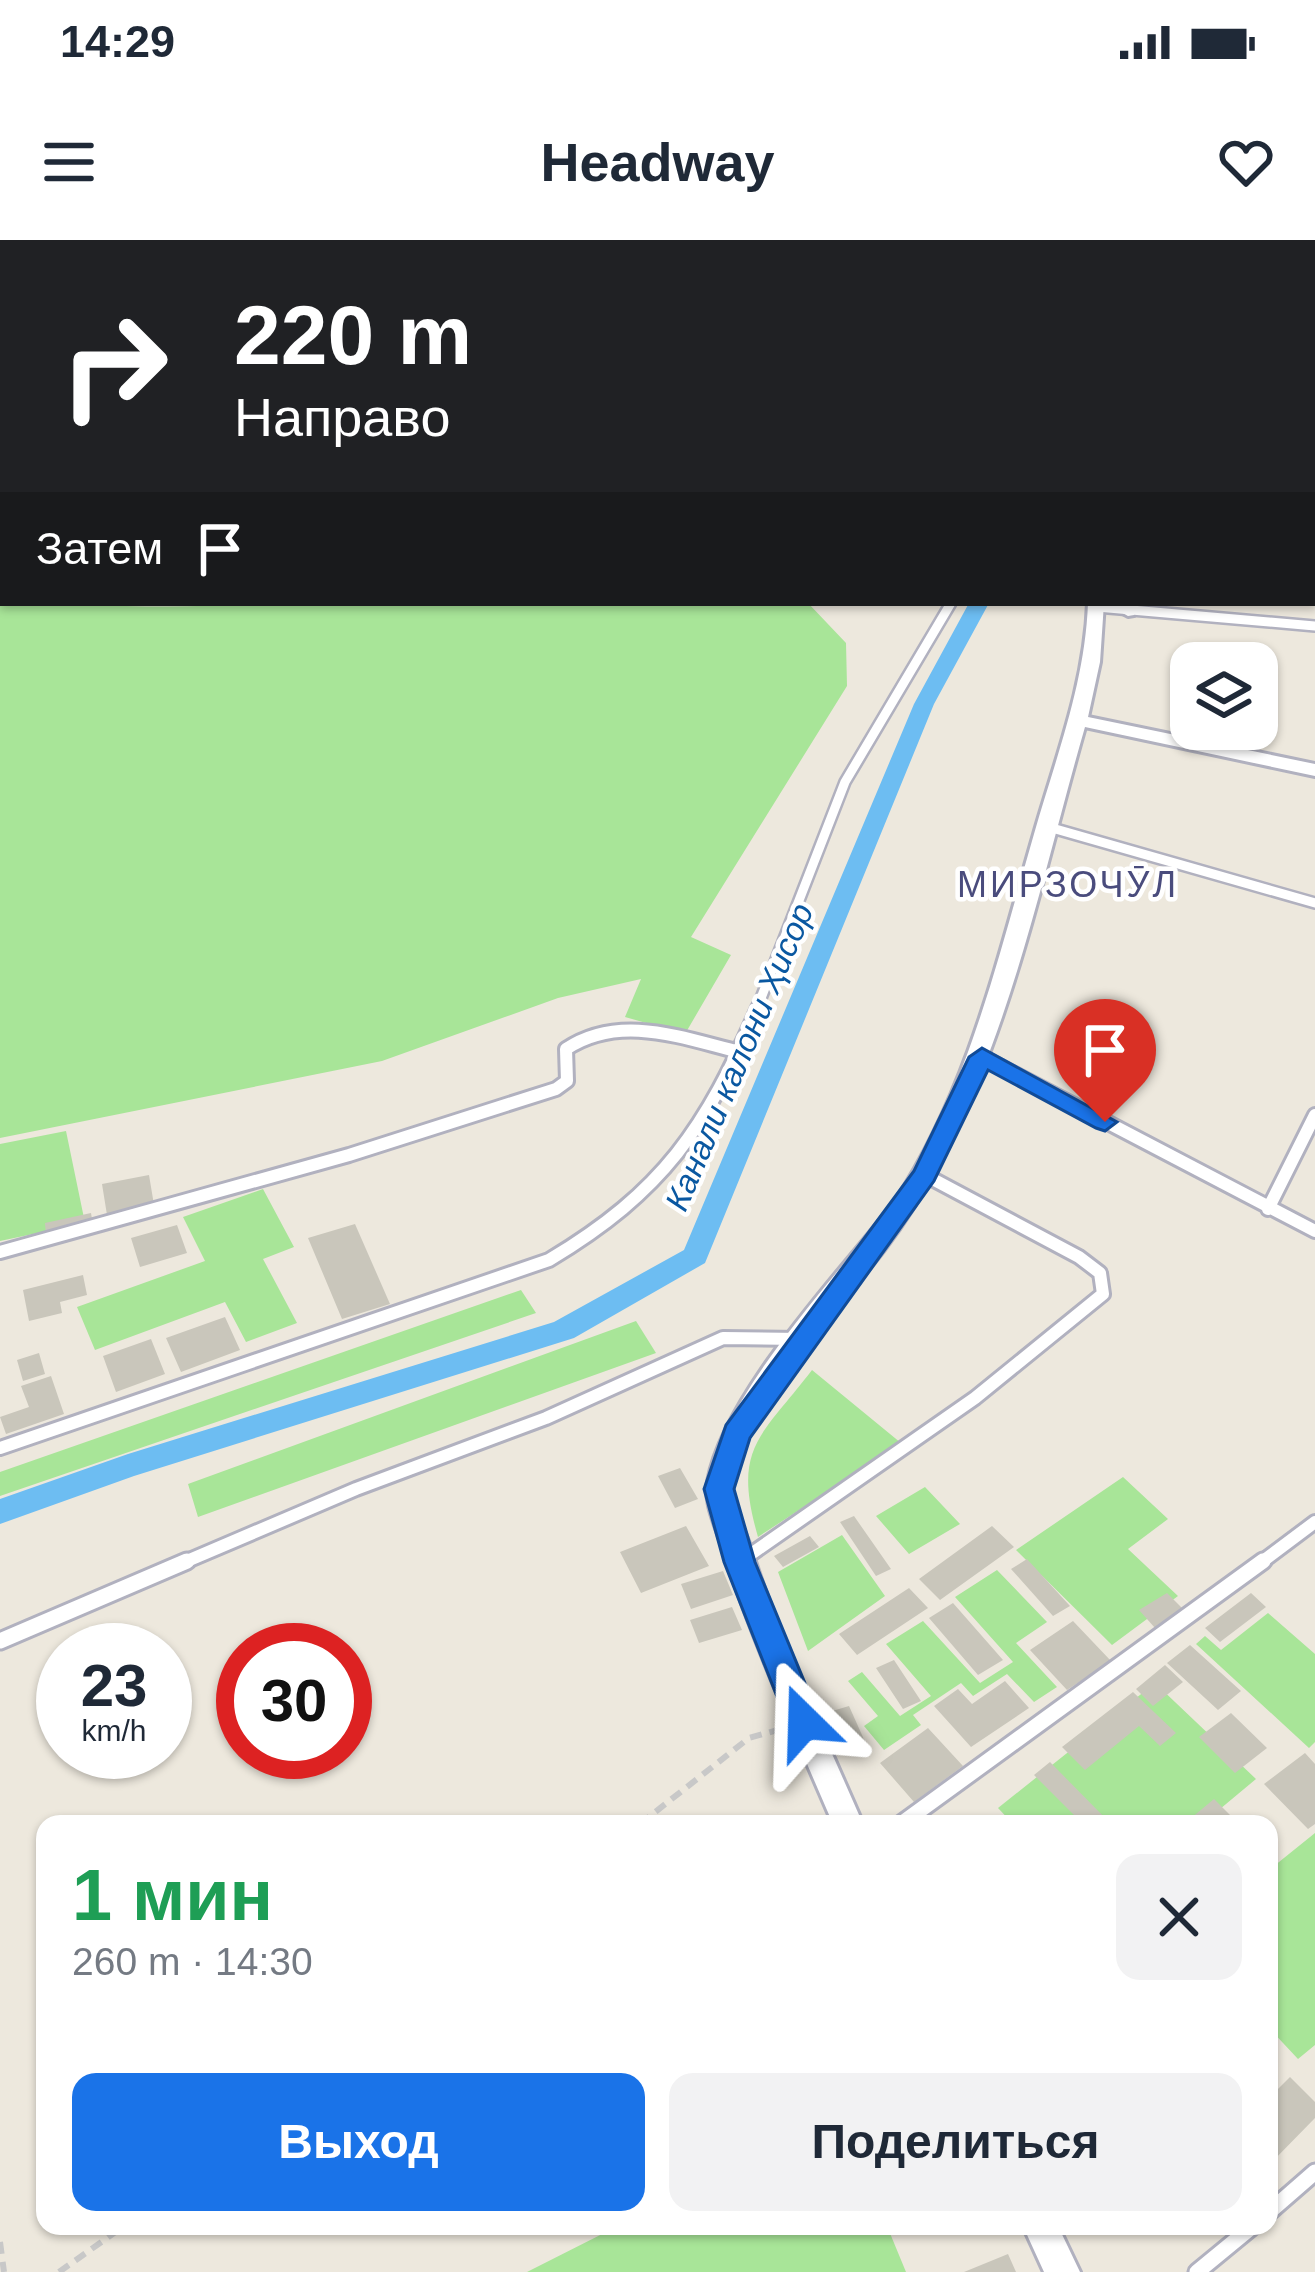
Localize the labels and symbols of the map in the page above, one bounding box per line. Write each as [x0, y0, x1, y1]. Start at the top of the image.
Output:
district label: МИРЗОЧӮЛ [957, 864, 1179, 905]
water label: Канали калони Ҳисор [658, 898, 820, 1216]
pin [1054, 999, 1156, 1122]
speed limit sign: 30 [216, 1623, 372, 1779]
position arrow [741, 1659, 867, 1785]

